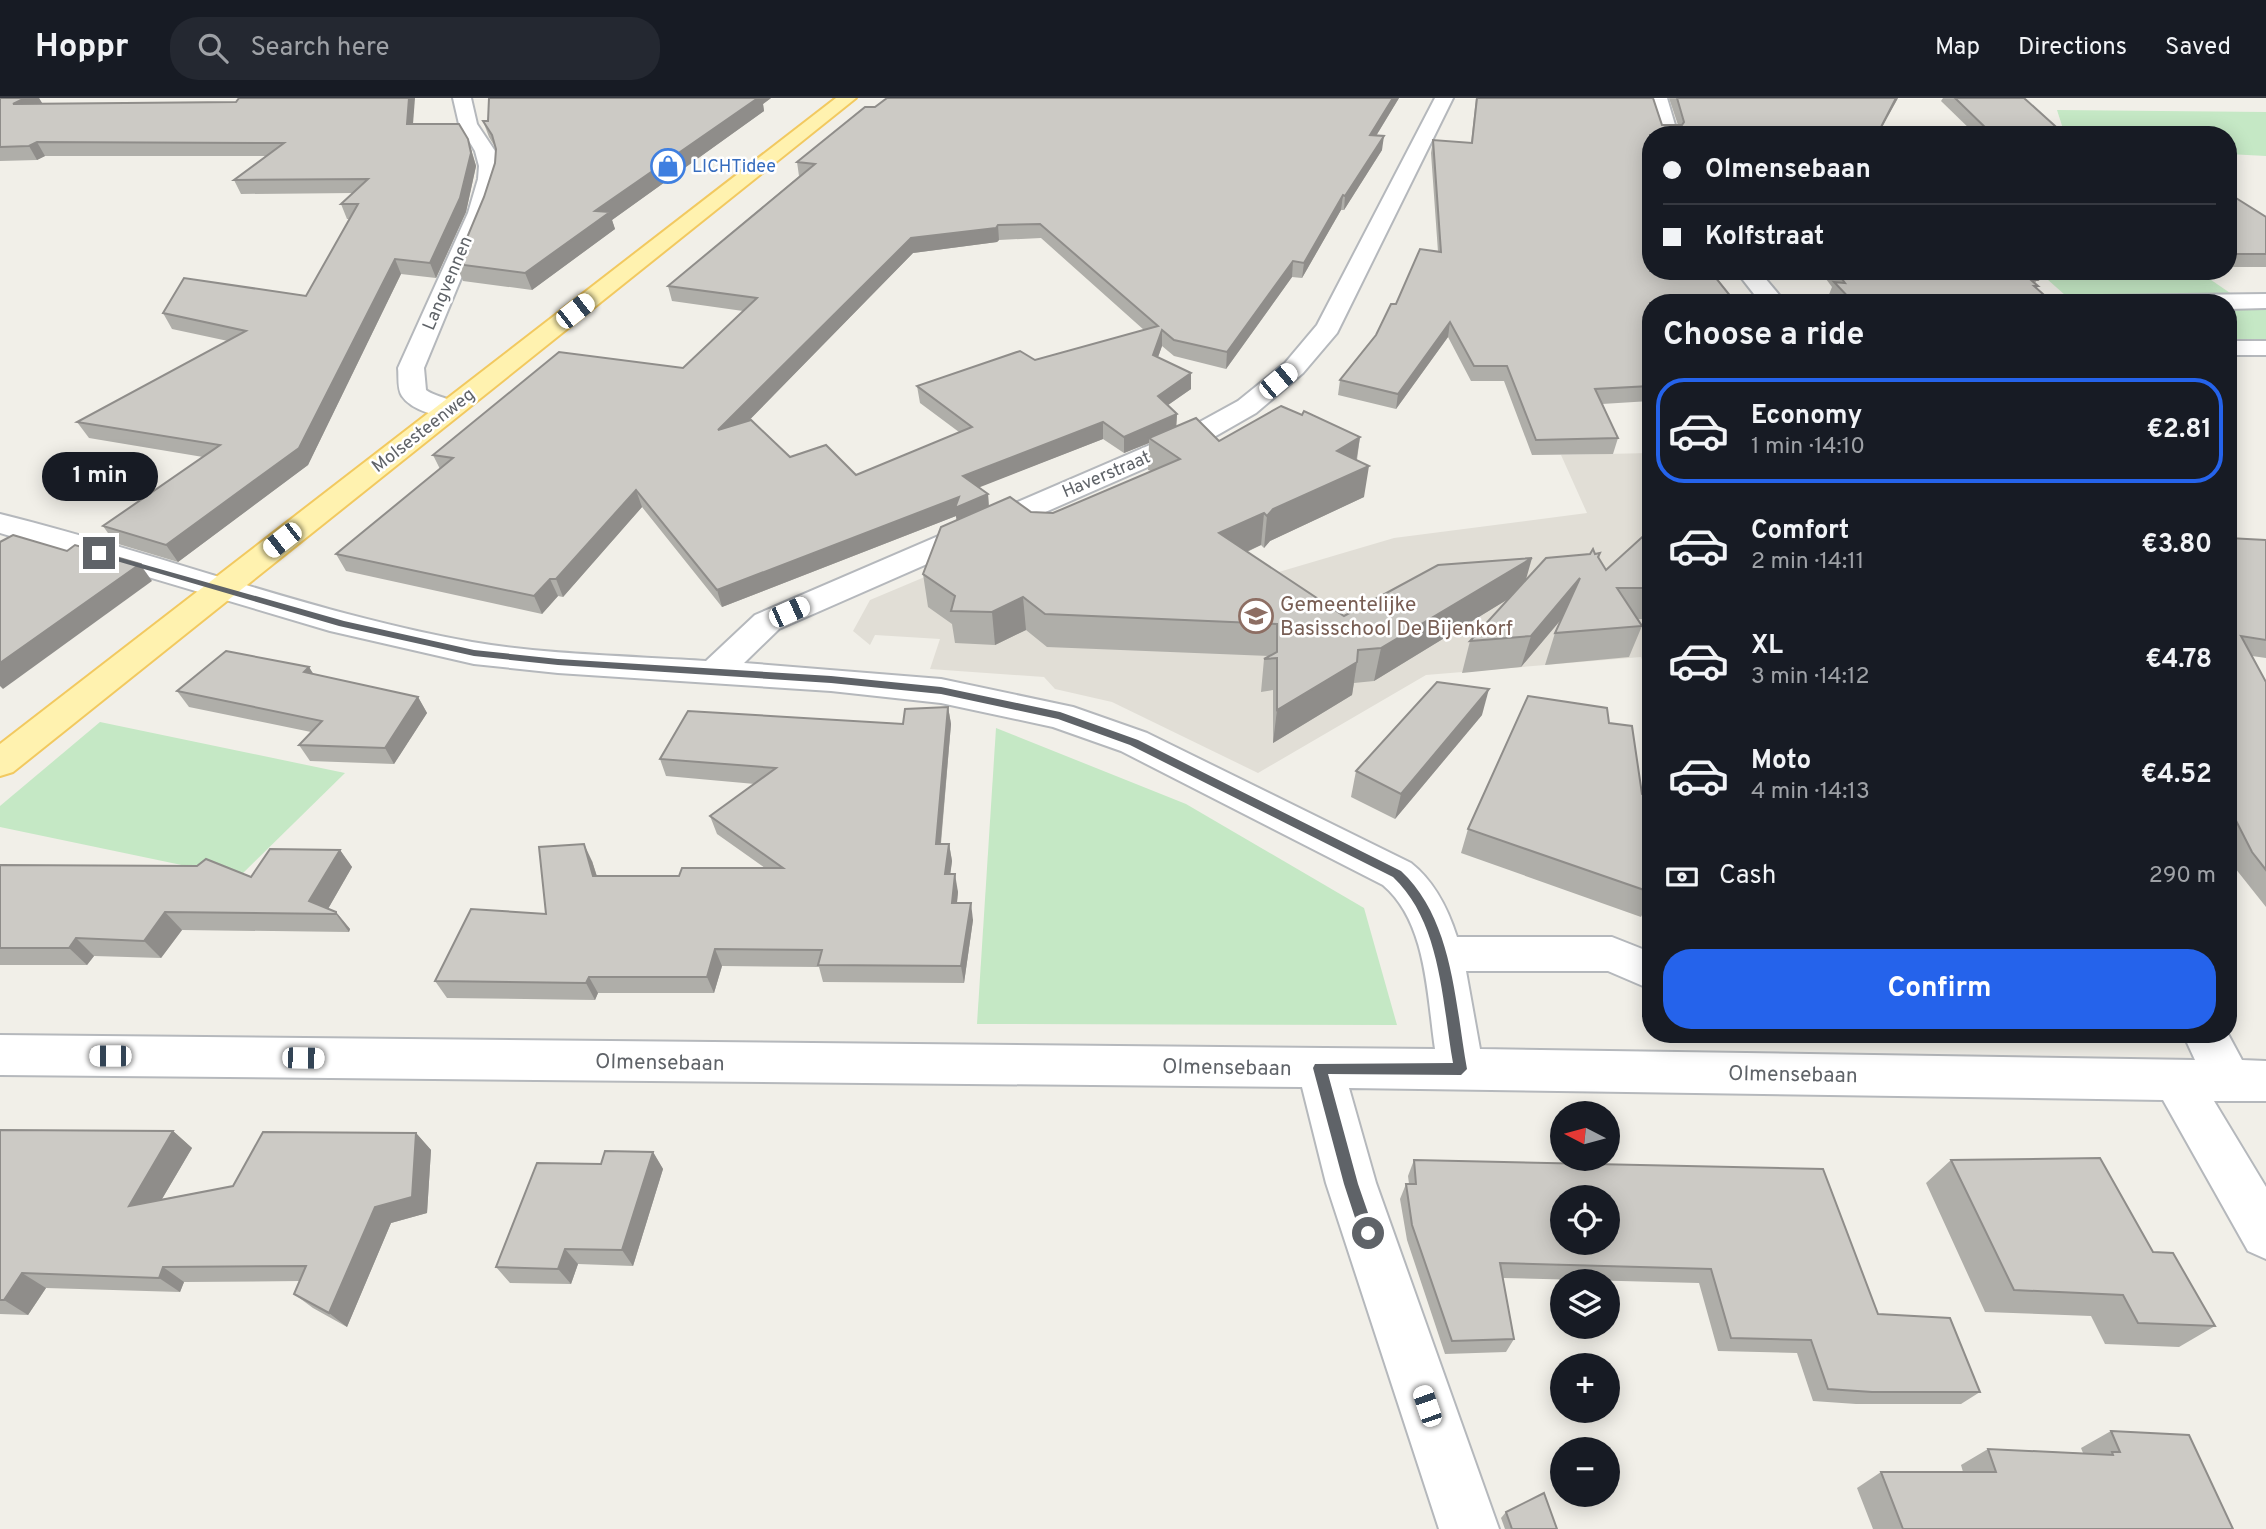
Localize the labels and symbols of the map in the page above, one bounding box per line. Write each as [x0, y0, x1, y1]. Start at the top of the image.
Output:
shop icon: LICHTidee [649, 147, 687, 185]
place label: LICHTidee [692, 156, 776, 179]
street label: Langvennen [418, 233, 479, 334]
car [552, 290, 599, 332]
car [1256, 359, 1301, 403]
street label: Molsesteenweg [368, 384, 480, 479]
street label: Haverstraat [1059, 446, 1154, 504]
callout: 1 min [41, 452, 157, 500]
car [259, 519, 306, 561]
route end [83, 537, 115, 569]
place label: Gemeentelijke Basisschool De Bijenkorf [1280, 592, 1513, 643]
car [766, 594, 813, 630]
school or university icon: Gemeentelijke Basisschool De Bijenkorf [1237, 597, 1275, 635]
car [90, 1046, 132, 1067]
car [282, 1047, 325, 1069]
street label: Olmensebaan [595, 1049, 725, 1078]
street label: Olmensebaan [1162, 1054, 1292, 1083]
street label: Olmensebaan [1728, 1061, 1858, 1090]
north arrow [1550, 1101, 1620, 1171]
route start [1352, 1217, 1384, 1249]
car [1411, 1383, 1444, 1429]

